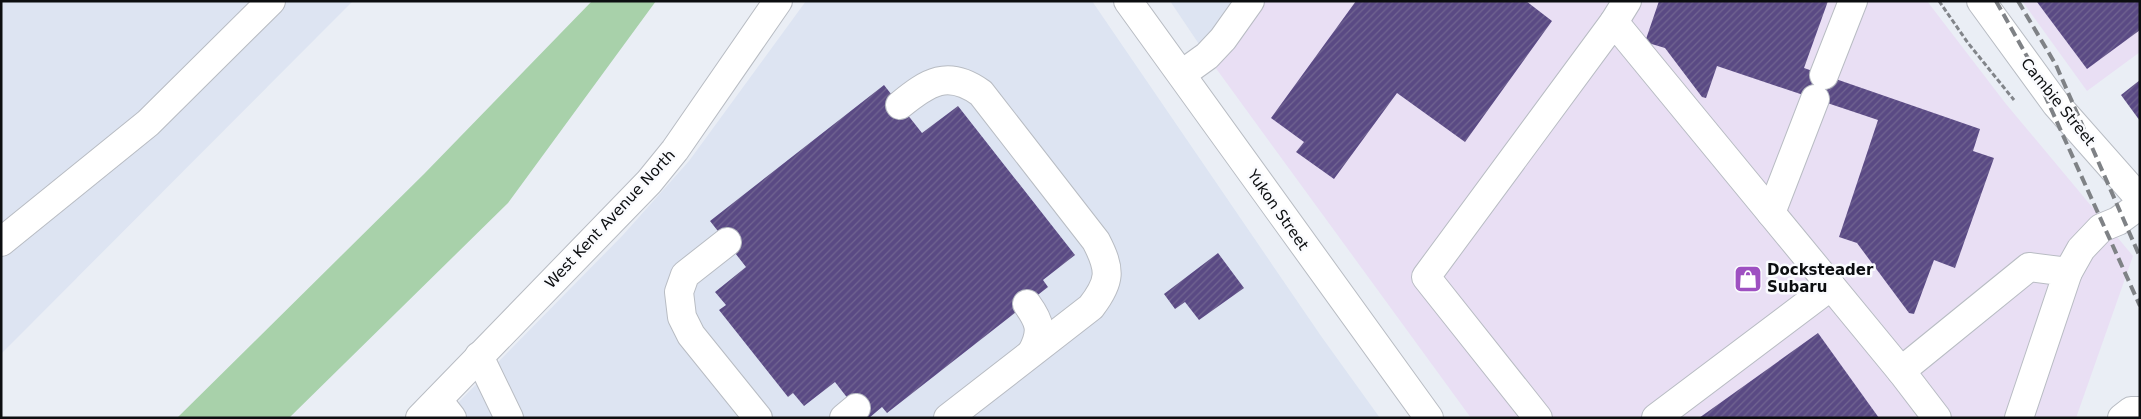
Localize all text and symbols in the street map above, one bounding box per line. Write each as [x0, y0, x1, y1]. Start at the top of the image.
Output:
street label: Cambie Street [2017, 55, 2099, 150]
street label: West Kent Avenue North [541, 146, 679, 292]
street label: Yukon Street [1243, 165, 1312, 254]
place label: Docksteader Subaru [1767, 261, 1874, 296]
shop icon: Docksteader Subaru [1733, 264, 1763, 294]

